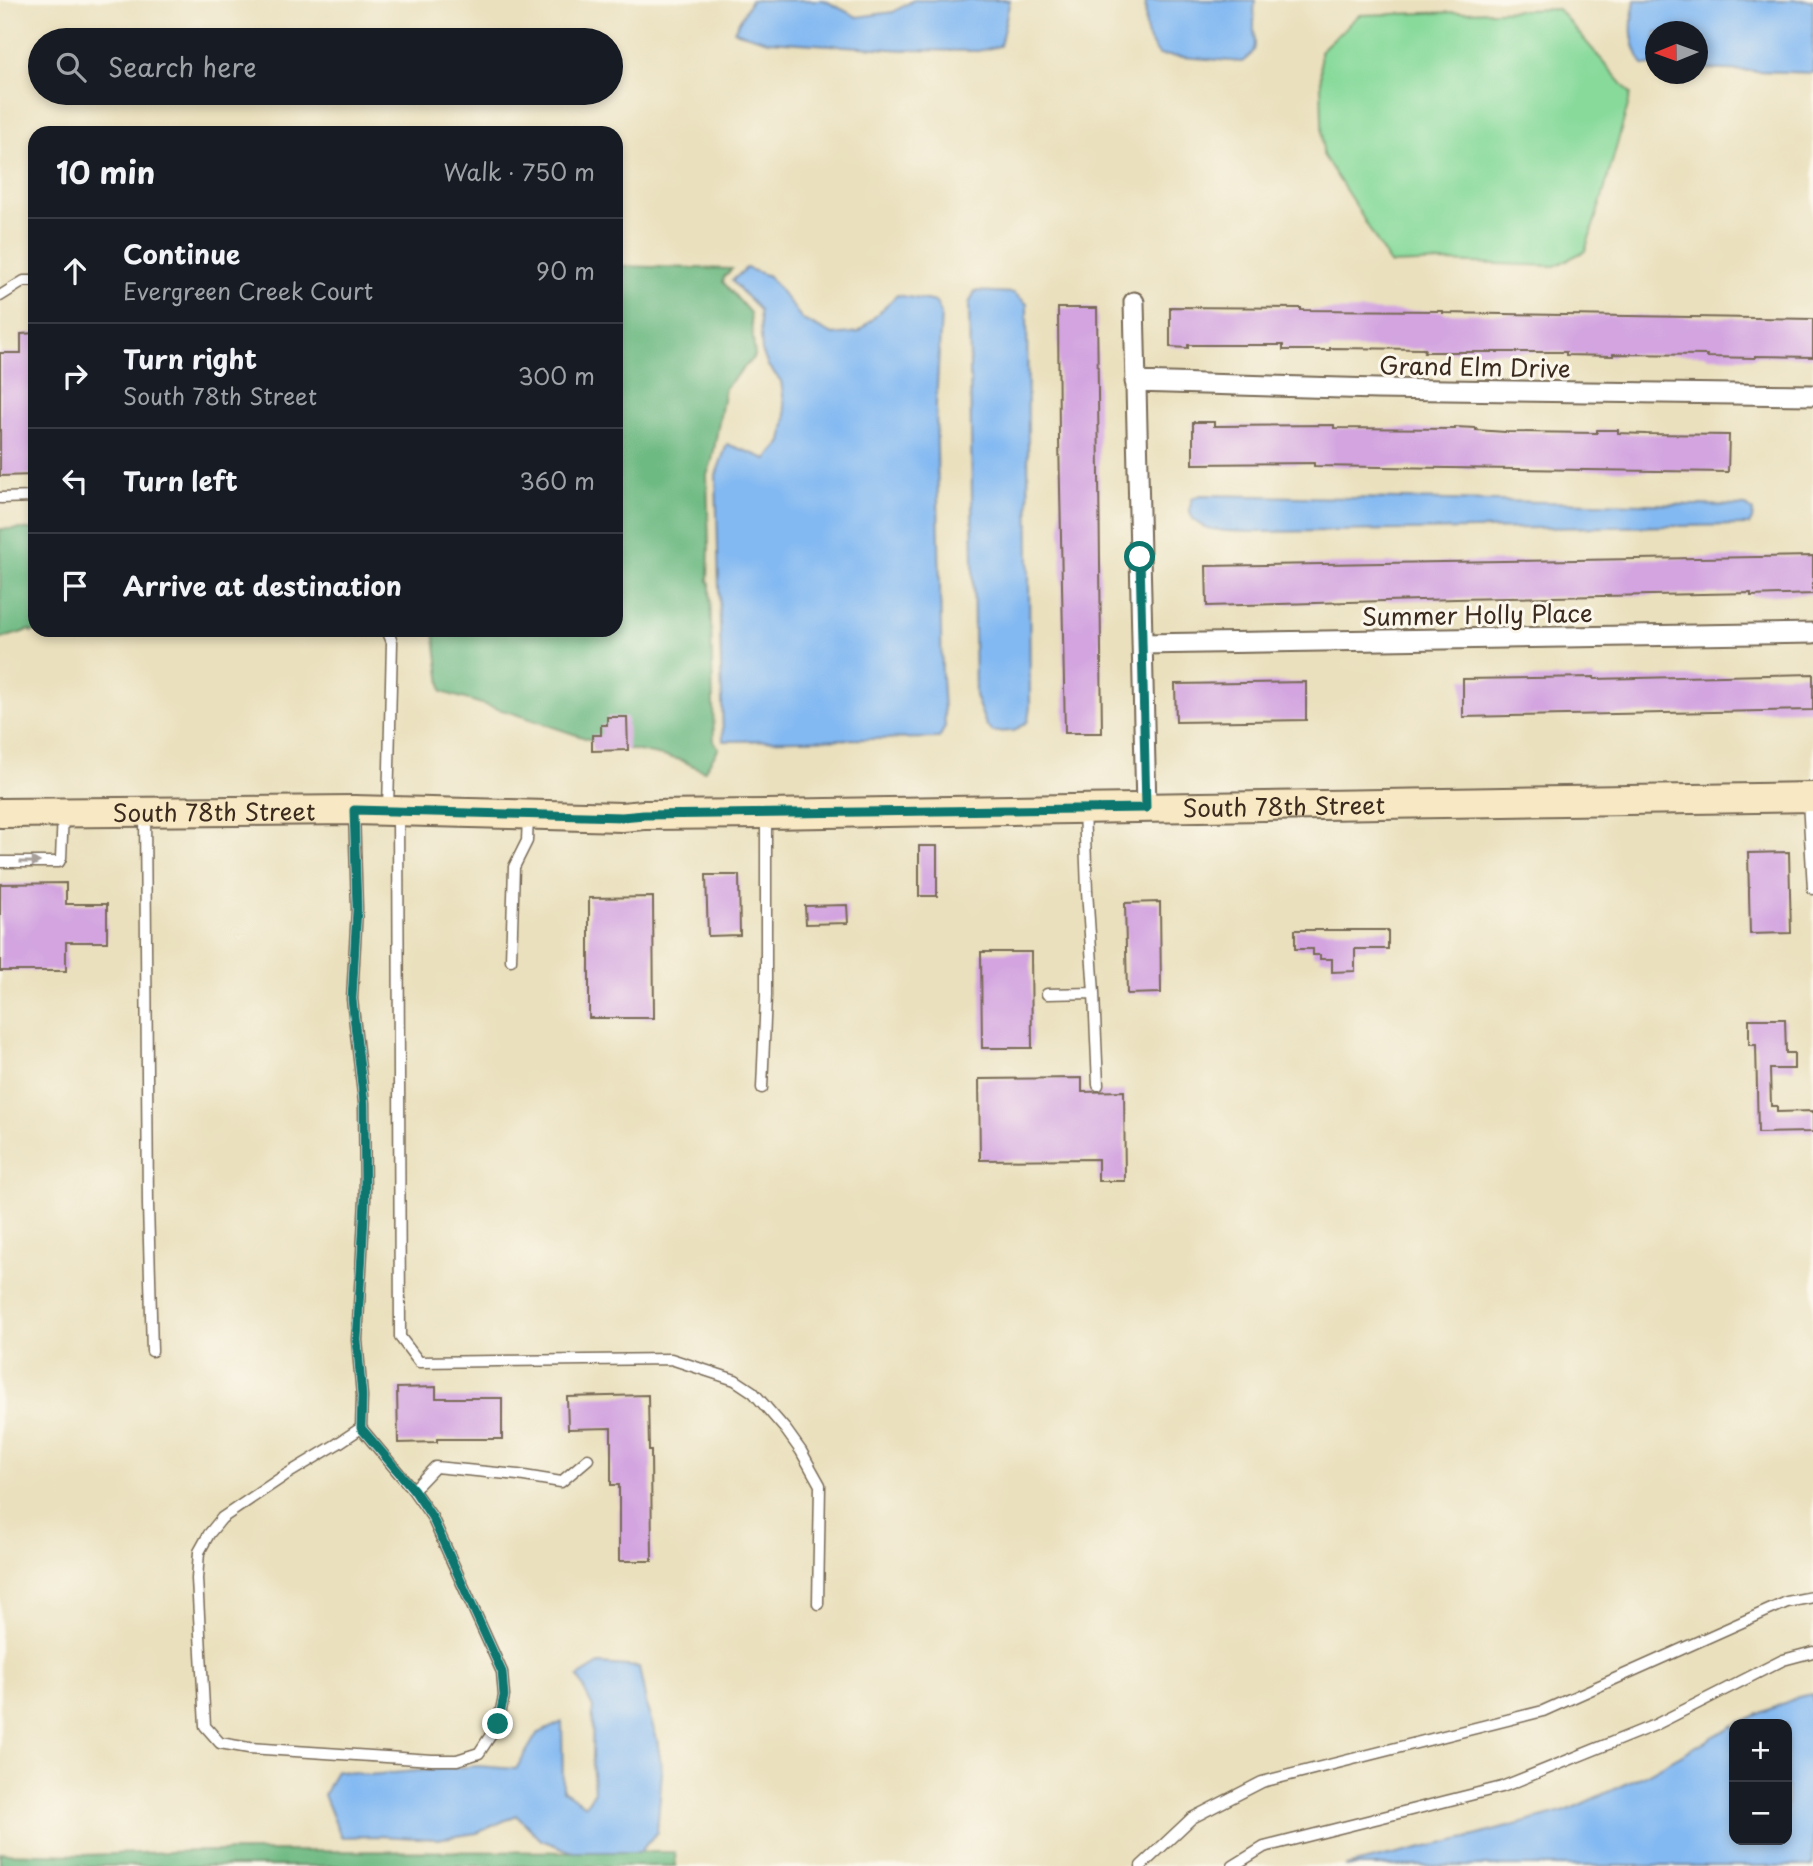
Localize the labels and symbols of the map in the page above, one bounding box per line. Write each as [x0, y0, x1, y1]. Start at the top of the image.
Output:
north arrow [1645, 21, 1708, 84]
street label: Grand Elm Drive [1379, 346, 1571, 386]
route start [1124, 541, 1155, 572]
street label: Summer Holly Place [1361, 594, 1593, 634]
street label: South 78th Street [1182, 786, 1385, 825]
street label: South 78th Street [113, 792, 315, 830]
one-way arrow [19, 856, 41, 868]
route end [482, 1708, 513, 1739]

